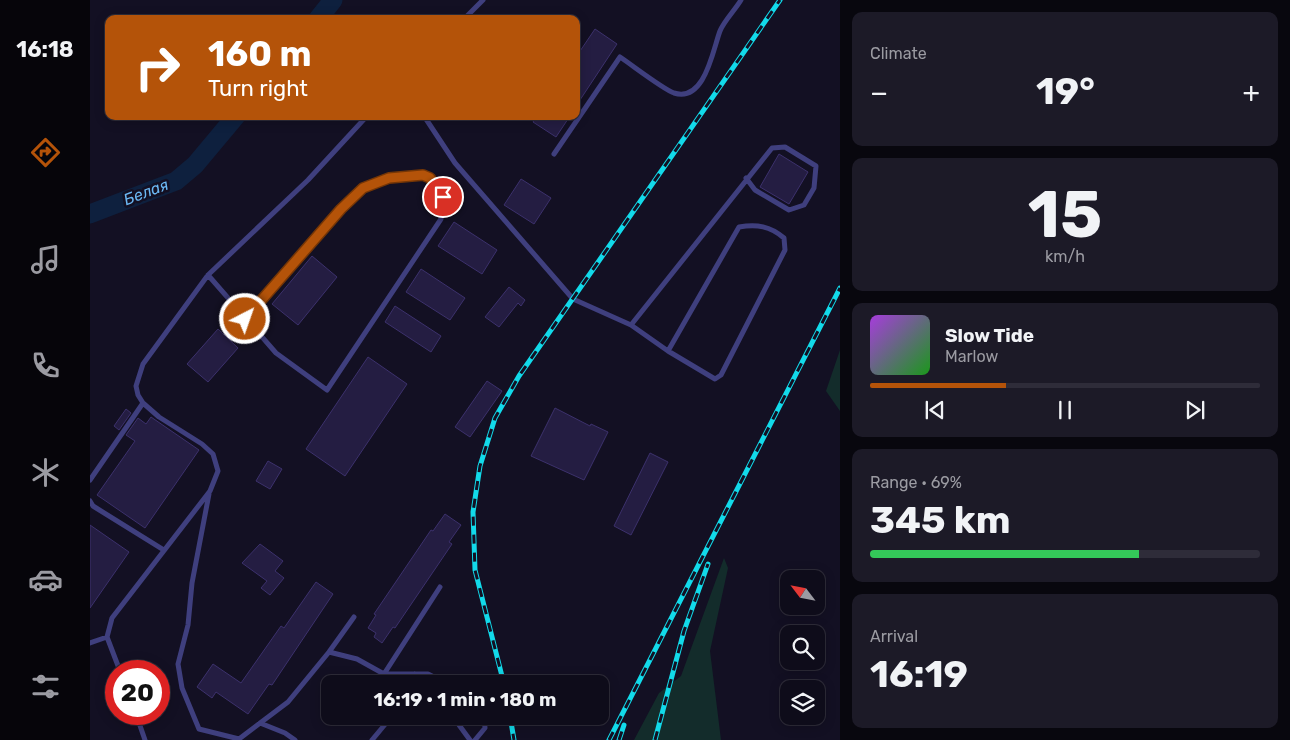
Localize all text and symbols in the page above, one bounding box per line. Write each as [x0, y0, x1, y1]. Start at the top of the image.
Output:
text: 160 m [208, 33, 312, 75]
icon: right [125, 35, 190, 100]
text: 16:18 [16, 36, 74, 63]
text: Climate [870, 44, 927, 63]
text: 19° [1036, 68, 1095, 114]
text: Turn right [208, 75, 308, 102]
text: − [870, 76, 888, 109]
text: + [1243, 76, 1260, 109]
icon: directions [28, 135, 63, 170]
water label: Белая [121, 175, 171, 209]
pin [422, 176, 464, 218]
text: 15 [1028, 176, 1102, 253]
icon: arrive [429, 183, 457, 211]
icon: music [28, 242, 63, 277]
text: km/h [1045, 247, 1085, 266]
position arrow [218, 292, 270, 344]
text: Slow Tide [945, 324, 1034, 347]
text: Marlow [945, 347, 998, 366]
icon: phone [28, 348, 63, 383]
icon: previous [921, 396, 949, 424]
icon: pause [1051, 396, 1079, 424]
icon: next [1181, 396, 1209, 424]
icon: climate [28, 455, 63, 490]
text: Range · 69% [870, 473, 962, 492]
text: 345 km [870, 497, 1011, 543]
icon: car [28, 562, 63, 597]
north arrow [780, 570, 825, 615]
map controls [780, 570, 825, 725]
button: search [780, 625, 825, 670]
text: Arrival [870, 627, 918, 646]
text: 16:19 [870, 651, 968, 697]
speed limit sign: 20 [105, 660, 170, 725]
icon: filters [28, 669, 63, 704]
button: layers [780, 680, 825, 725]
text: 16:19 · 1 min · 180 m [374, 688, 556, 711]

